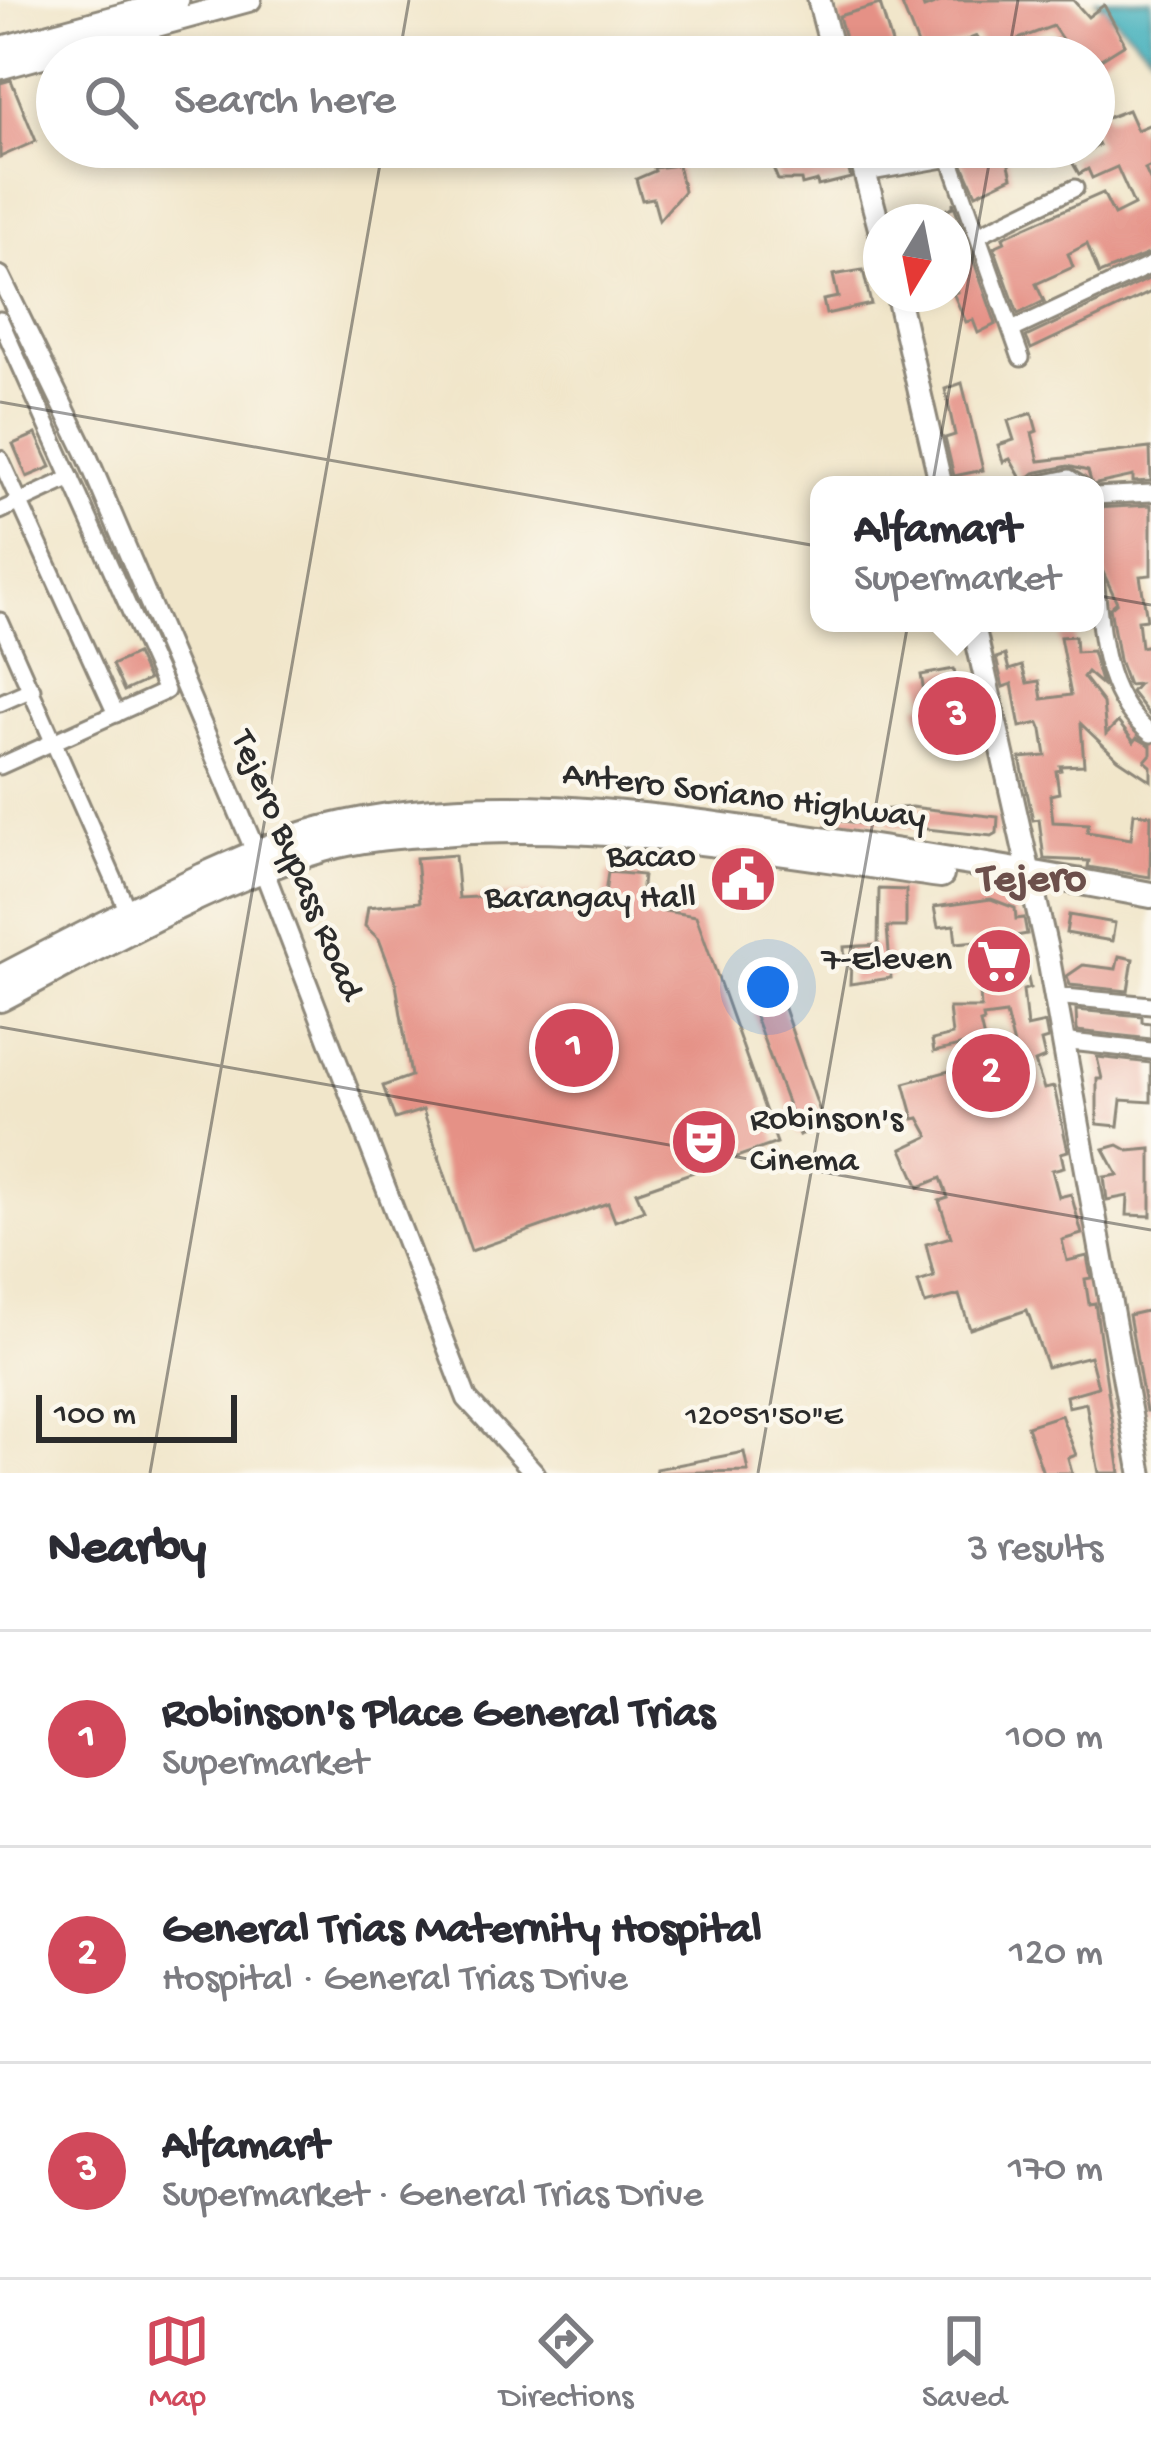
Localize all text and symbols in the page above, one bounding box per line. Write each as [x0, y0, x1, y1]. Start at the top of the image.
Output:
search box [36, 36, 1115, 168]
icon: search [78, 69, 144, 135]
text: Search here [174, 76, 396, 129]
north arrow [863, 204, 971, 312]
popup [810, 476, 1104, 632]
text: Alfamart [854, 505, 1020, 558]
text: Supermarket [854, 558, 1060, 604]
pin: 3 [918, 671, 996, 761]
street label: Tejero Bypass Road [218, 723, 372, 1010]
street label: Antero Soriano Highway [560, 754, 928, 842]
place label: Bacao Barangay Hall [484, 837, 696, 921]
public building icon: Bacao Barangay Hall [708, 844, 778, 914]
district label: Tejero [975, 857, 1086, 906]
supermarket icon: 7-Eleven [964, 926, 1034, 996]
place label: 7-Eleven [820, 940, 952, 983]
your location [738, 957, 798, 1017]
pin: 1 [535, 1003, 613, 1093]
pin: 2 [952, 1028, 1030, 1118]
place label: Robinson's Cinema [750, 1100, 905, 1184]
theatre icon: Robinson's Cinema [669, 1107, 739, 1177]
scale bar [36, 1389, 237, 1442]
text: 100 m [54, 1397, 136, 1435]
text: 120°51'50"E [685, 1401, 844, 1436]
text: Nearby [48, 1521, 206, 1581]
text: 3 results [968, 1528, 1103, 1574]
text: Robinson's Place General Trias [162, 1689, 715, 1742]
text: 1 [79, 1716, 95, 1762]
text: 100 m [1006, 1716, 1103, 1762]
text: Supermarket [162, 1742, 368, 1788]
text: General Trias Maternity Hospital [162, 1905, 762, 1958]
text: 2 [77, 1932, 97, 1978]
text: 120 m [1009, 1932, 1103, 1978]
text: Hospital · General Trias Drive [162, 1958, 628, 2004]
text: Alfamart [162, 2121, 328, 2174]
text: 3 [77, 2148, 97, 2194]
text: 170 m [1008, 2148, 1103, 2194]
text: Supermarket · General Trias Drive [162, 2174, 703, 2220]
tab: Map [144, 2308, 210, 2418]
tab: Directions [499, 2308, 633, 2418]
tab: Saved [922, 2308, 1007, 2418]

